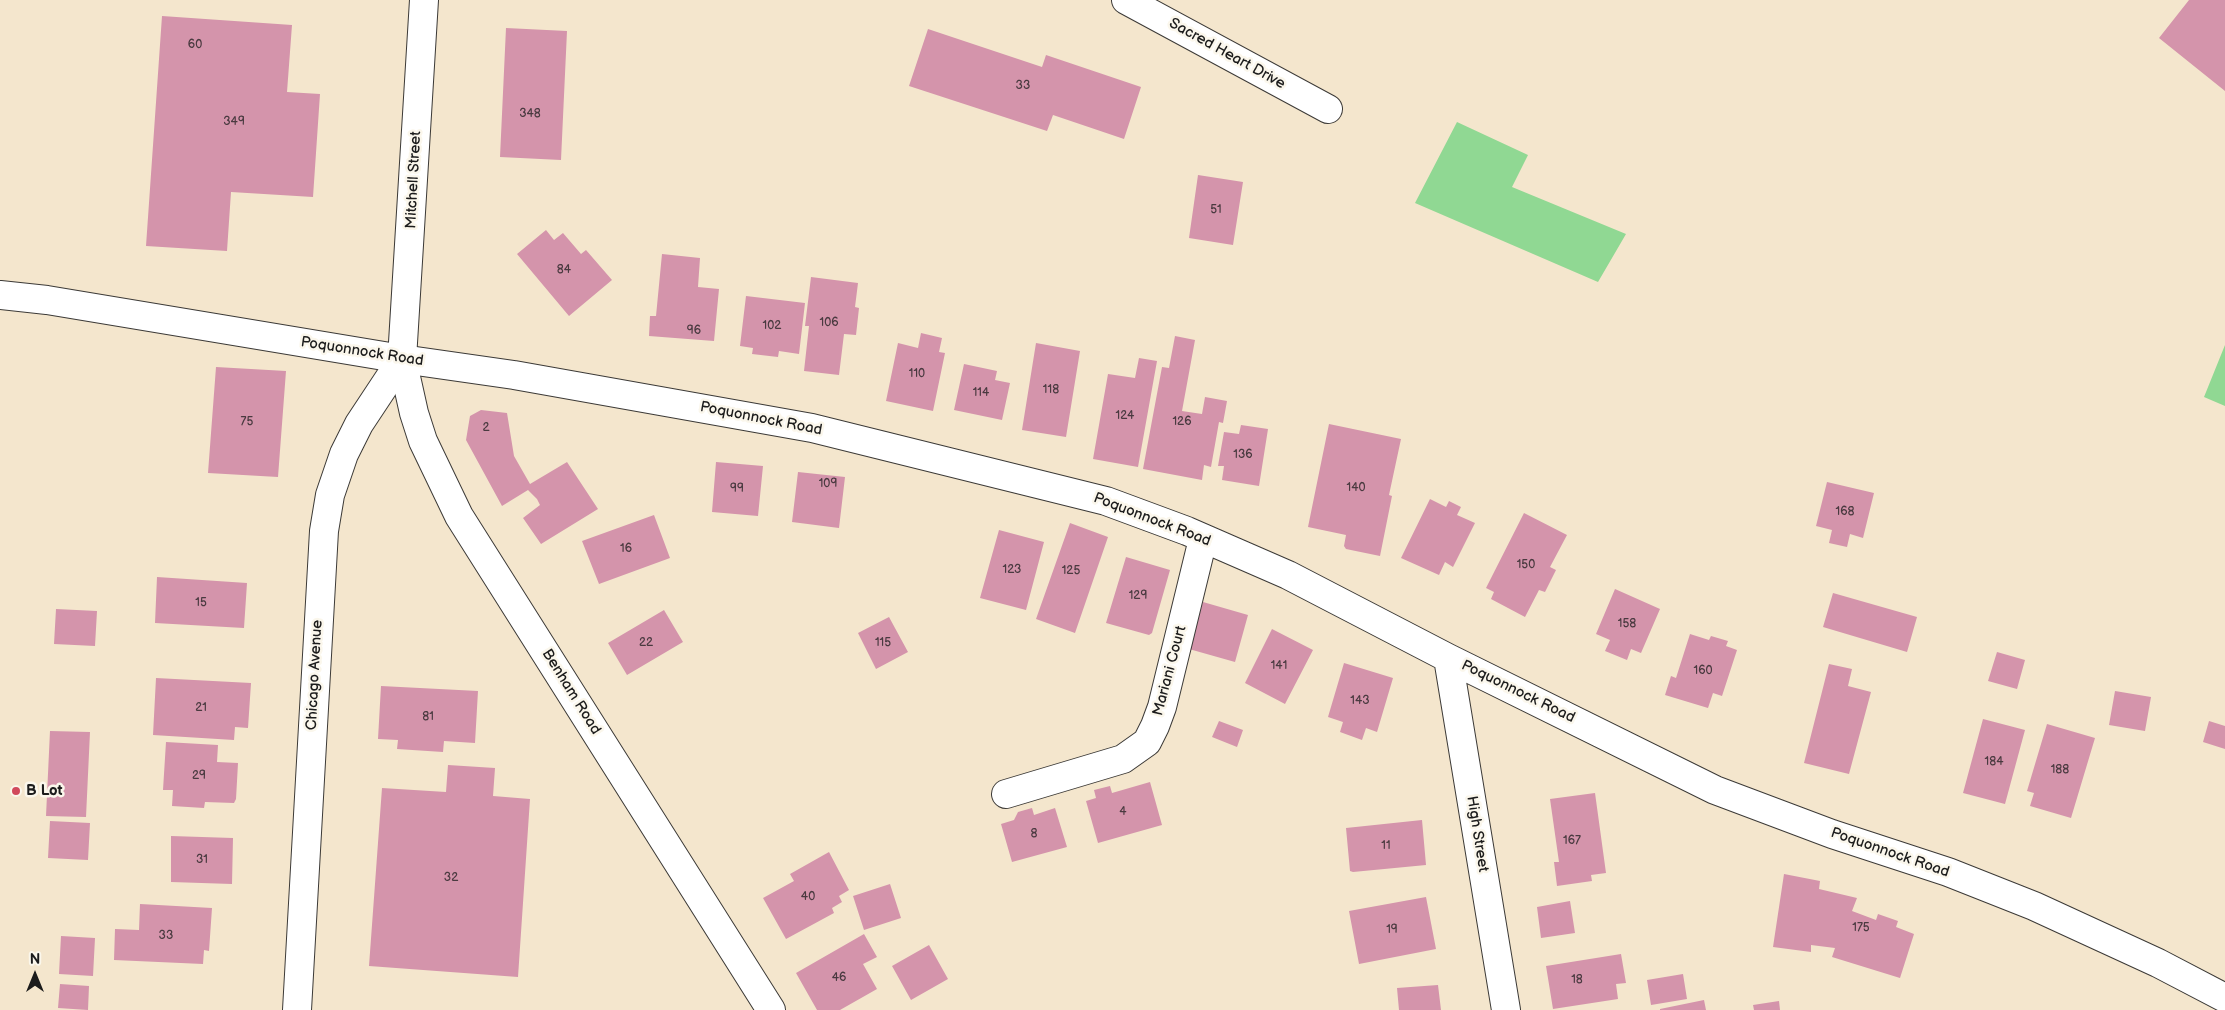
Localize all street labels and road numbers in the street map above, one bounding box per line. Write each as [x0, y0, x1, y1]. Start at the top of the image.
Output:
street label: Sacred Heart Drive [1166, 15, 1288, 93]
street label: Mitchell Street [402, 131, 426, 229]
street label: Poquonnock Road [299, 333, 425, 371]
street label: Poquonnock Road [698, 398, 824, 440]
street label: Poquonnock Road [1091, 489, 1213, 551]
street label: Chicago Avenue [303, 619, 327, 731]
street label: Mariani Court [1149, 624, 1191, 718]
street label: Benham Road [538, 646, 604, 738]
street label: Poquonnock Road [1458, 657, 1578, 727]
street label: High Street [1462, 795, 1492, 873]
street label: Poquonnock Road [1828, 824, 1952, 882]

